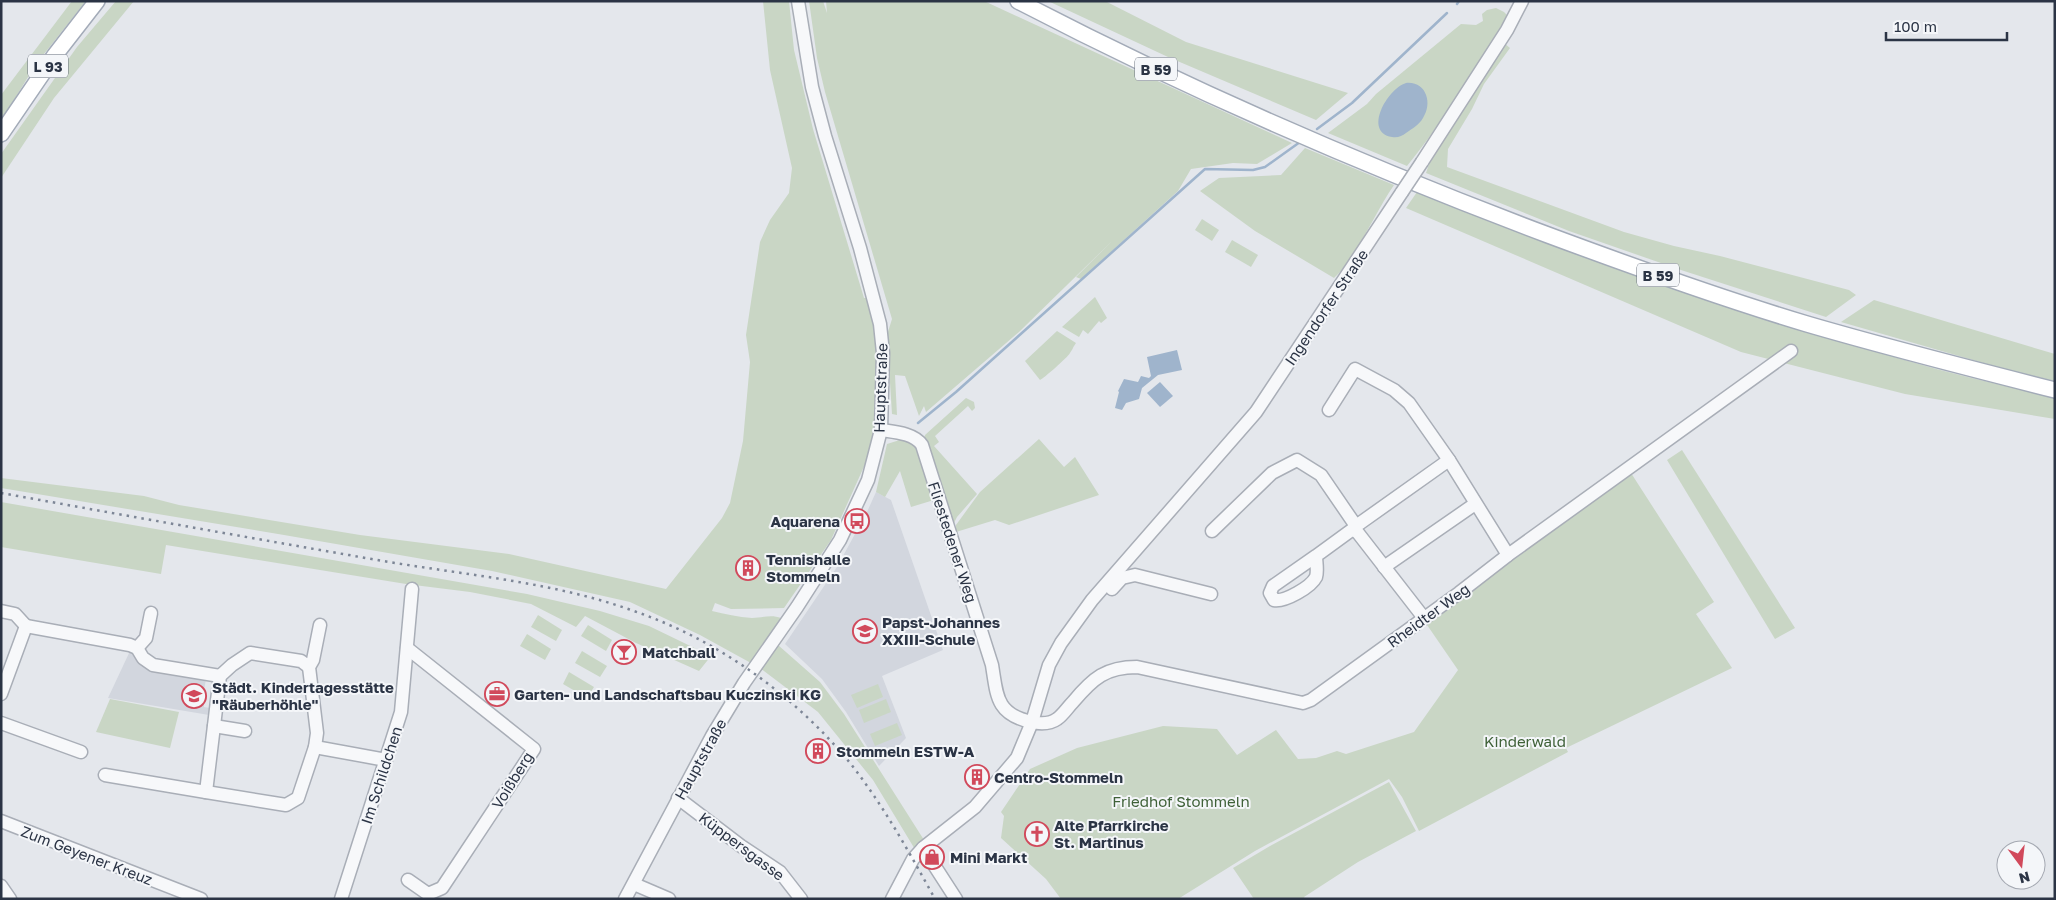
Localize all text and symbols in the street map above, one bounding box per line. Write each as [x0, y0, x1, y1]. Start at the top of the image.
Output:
scale bar [1886, 10, 2007, 42]
text: 100 m [1894, 17, 1937, 35]
road number: L 93 [28, 54, 68, 78]
road number: B 59 [1135, 58, 1177, 80]
street label: Ingendorfer Straße [1281, 245, 1372, 368]
road number: B 59 [1637, 264, 1679, 286]
street label: Hauptstraße [869, 343, 891, 433]
street label: Fliestedener Weg [925, 479, 981, 605]
bus stop icon: Aquarena [844, 508, 870, 534]
place label: Aquarena [770, 512, 840, 530]
place label: Tennishalle Stommeln [766, 550, 851, 585]
building icon: Tennishalle Stommeln [735, 555, 761, 581]
street label: Rheidter Weg [1383, 579, 1473, 651]
place label: Papst-Johannes XXIII-Schule [882, 613, 1000, 648]
school or university icon: Papst-Johannes XXIII-Schule [852, 618, 878, 644]
bar icon: Matchball [611, 639, 637, 665]
place label: Matchball [642, 643, 716, 661]
place label: Städt. Kindertagesstätte "Räuberhöhle" [212, 678, 394, 713]
office icon: Garten- und Landschaftsbau Kuczinski KG [484, 681, 510, 707]
school or university icon: Städt. Kindertagesstätte "Räuberhöhle" [181, 683, 207, 709]
place label: Garten- und Landschaftsbau Kuczinski KG [514, 685, 821, 703]
street label: Hauptstraße [670, 715, 730, 803]
street label: Im Schildchen [357, 724, 405, 826]
park label: Kinderwald [1484, 732, 1566, 750]
building icon: Stommeln ESTW-A [805, 738, 831, 764]
place label: Stommeln ESTW-A [836, 742, 975, 760]
street label: Voißberg [487, 748, 537, 812]
building icon: Centro-Stommeln [964, 764, 990, 790]
place label: Centro-Stommeln [994, 768, 1123, 786]
park label: Friedhof Stommeln [1112, 792, 1250, 810]
street label: Küppersgasse [696, 808, 789, 884]
place label: Alte Pfarrkirche St. Martinus [1054, 816, 1169, 851]
church icon: Alte Pfarrkirche St. Martinus [1024, 821, 1050, 847]
street label: Zum Geyener Kreuz [19, 822, 156, 889]
north arrow [1996, 840, 2046, 890]
shop icon: Mini Markt [919, 844, 945, 870]
place label: Mini Markt [950, 848, 1027, 866]
text: N [2017, 868, 2032, 888]

